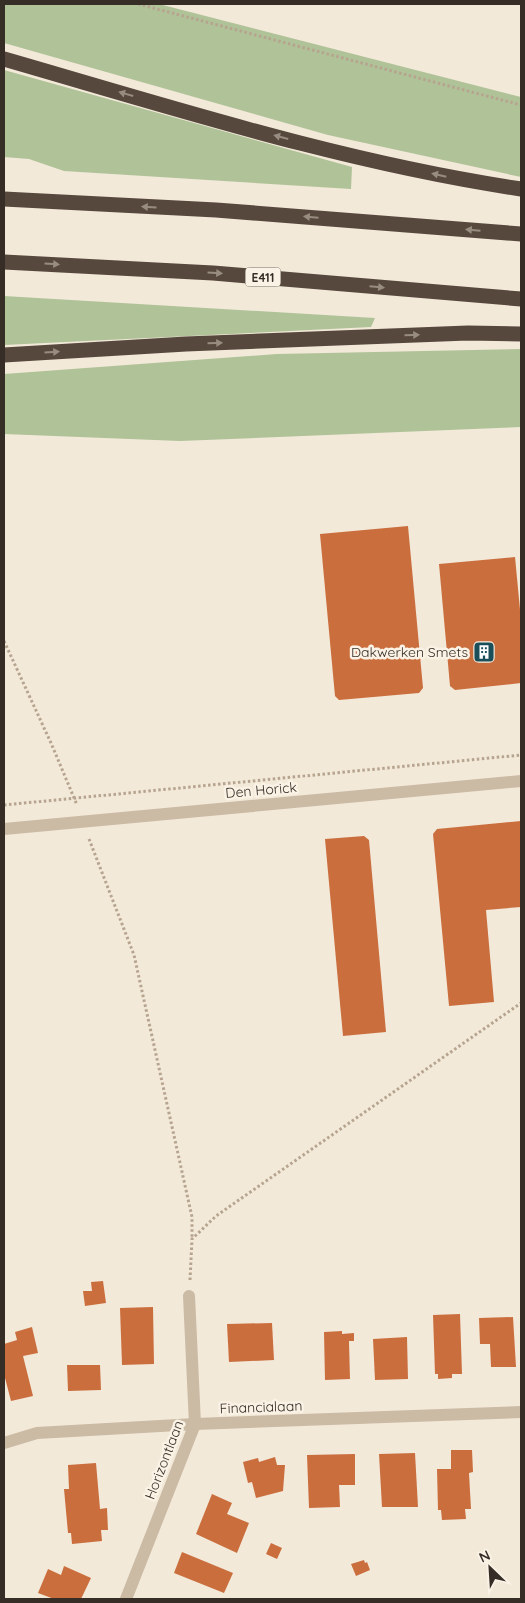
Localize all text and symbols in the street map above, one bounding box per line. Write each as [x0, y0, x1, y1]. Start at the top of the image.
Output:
one-way arrow [119, 90, 134, 98]
one-way arrow [273, 133, 288, 141]
one-way arrow [431, 171, 446, 179]
one-way arrow [140, 202, 156, 210]
one-way arrow [302, 213, 318, 221]
one-way arrow [464, 226, 480, 234]
one-way arrow [45, 261, 61, 269]
road number: E411 [246, 268, 280, 286]
one-way arrow [207, 269, 223, 277]
one-way arrow [369, 283, 385, 291]
one-way arrow [404, 331, 420, 339]
one-way arrow [207, 338, 223, 346]
one-way arrow [45, 347, 61, 355]
building icon: Dakwerken Smets [472, 640, 496, 664]
place label: Dakwerken Smets [351, 643, 468, 661]
street label: Den Horick [225, 778, 297, 802]
street label: Financialaan [219, 1397, 303, 1417]
street label: Horizontlaan [141, 1418, 187, 1502]
north arrow [465, 1543, 515, 1593]
text: N [476, 1546, 493, 1567]

